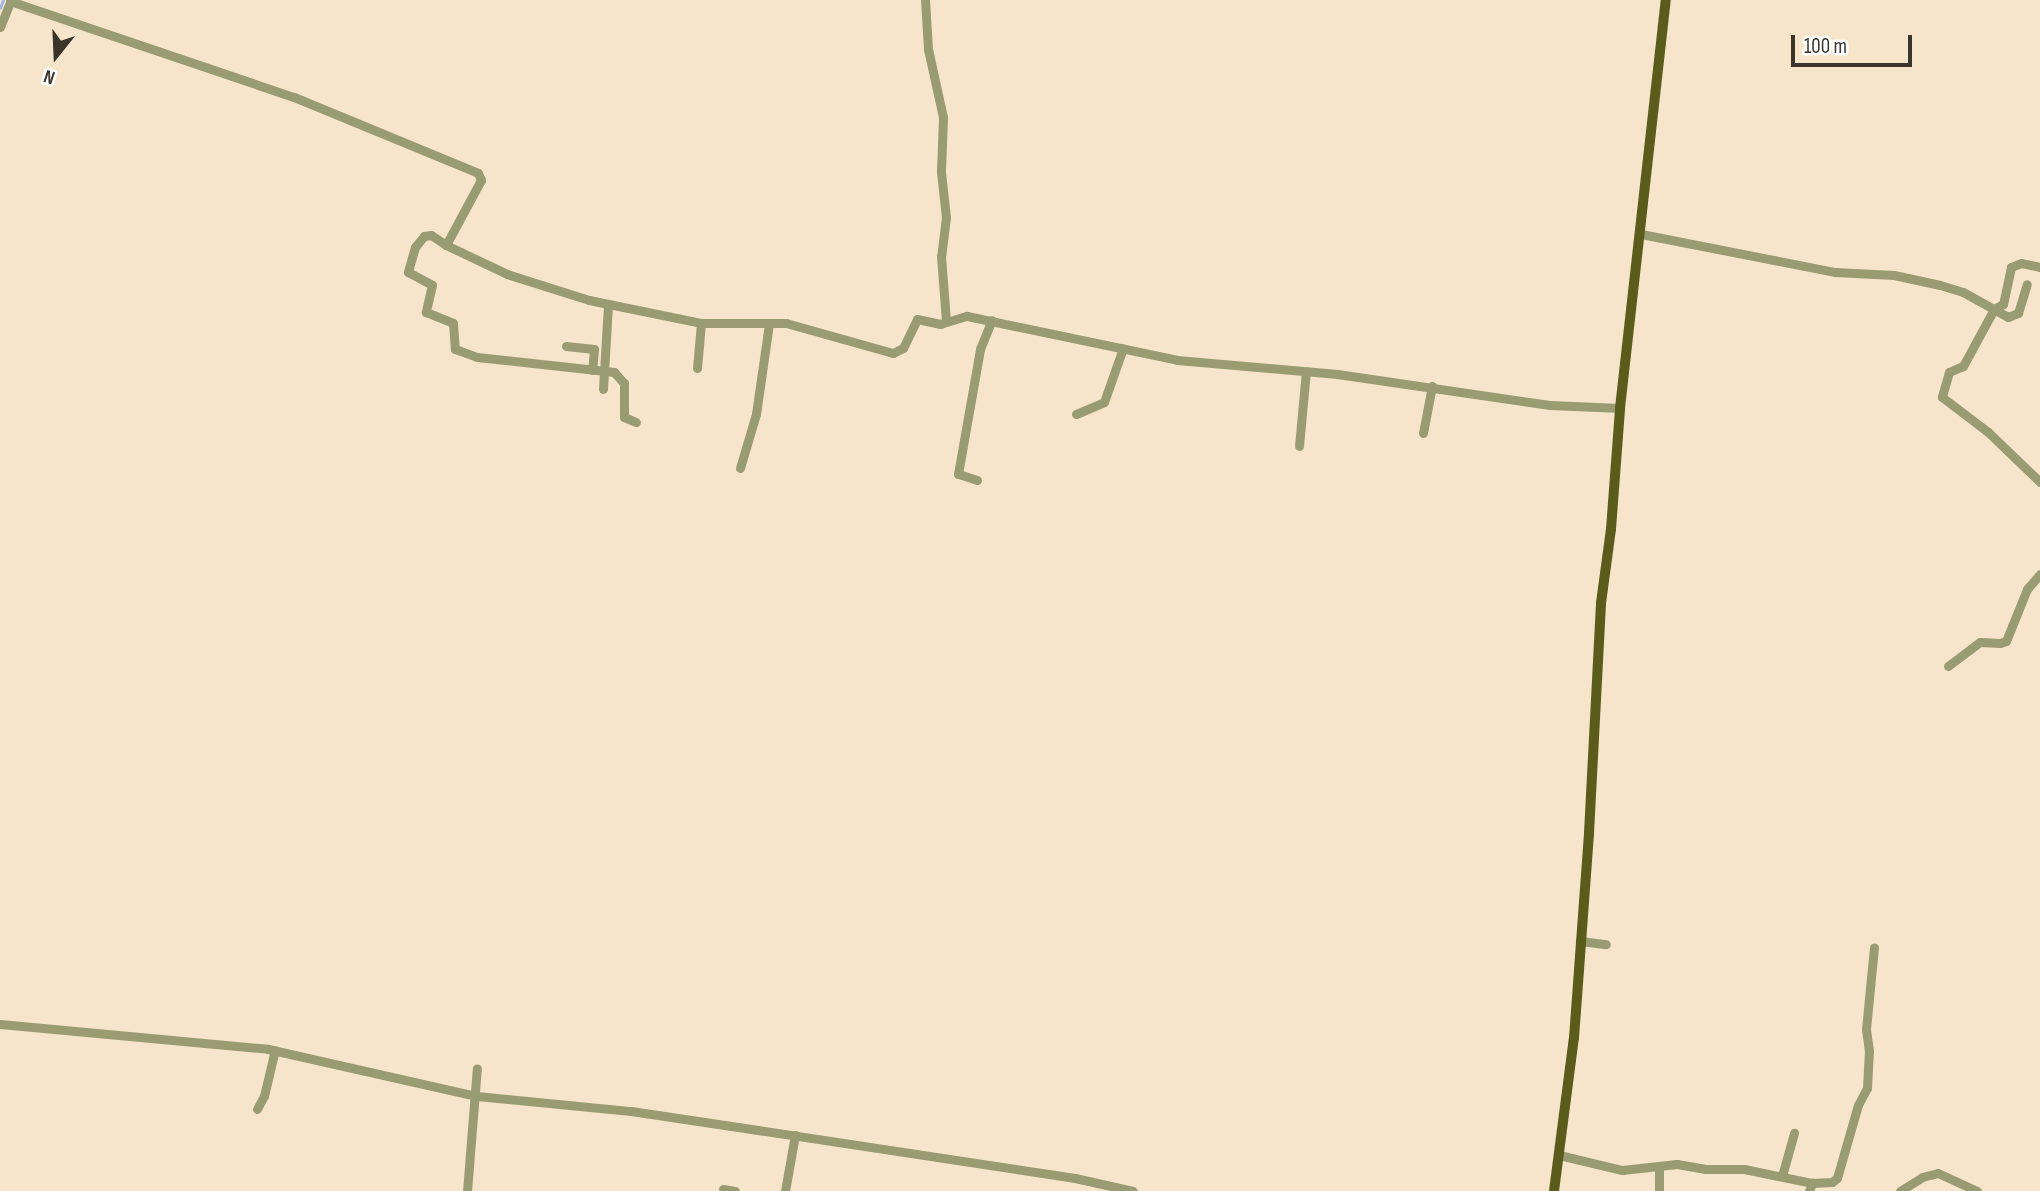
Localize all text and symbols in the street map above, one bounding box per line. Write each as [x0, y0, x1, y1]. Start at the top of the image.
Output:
north arrow [21, 21, 91, 91]
scale bar [1795, 21, 1916, 65]
text: 100 m [1804, 34, 1847, 59]
text: N [41, 64, 58, 89]

